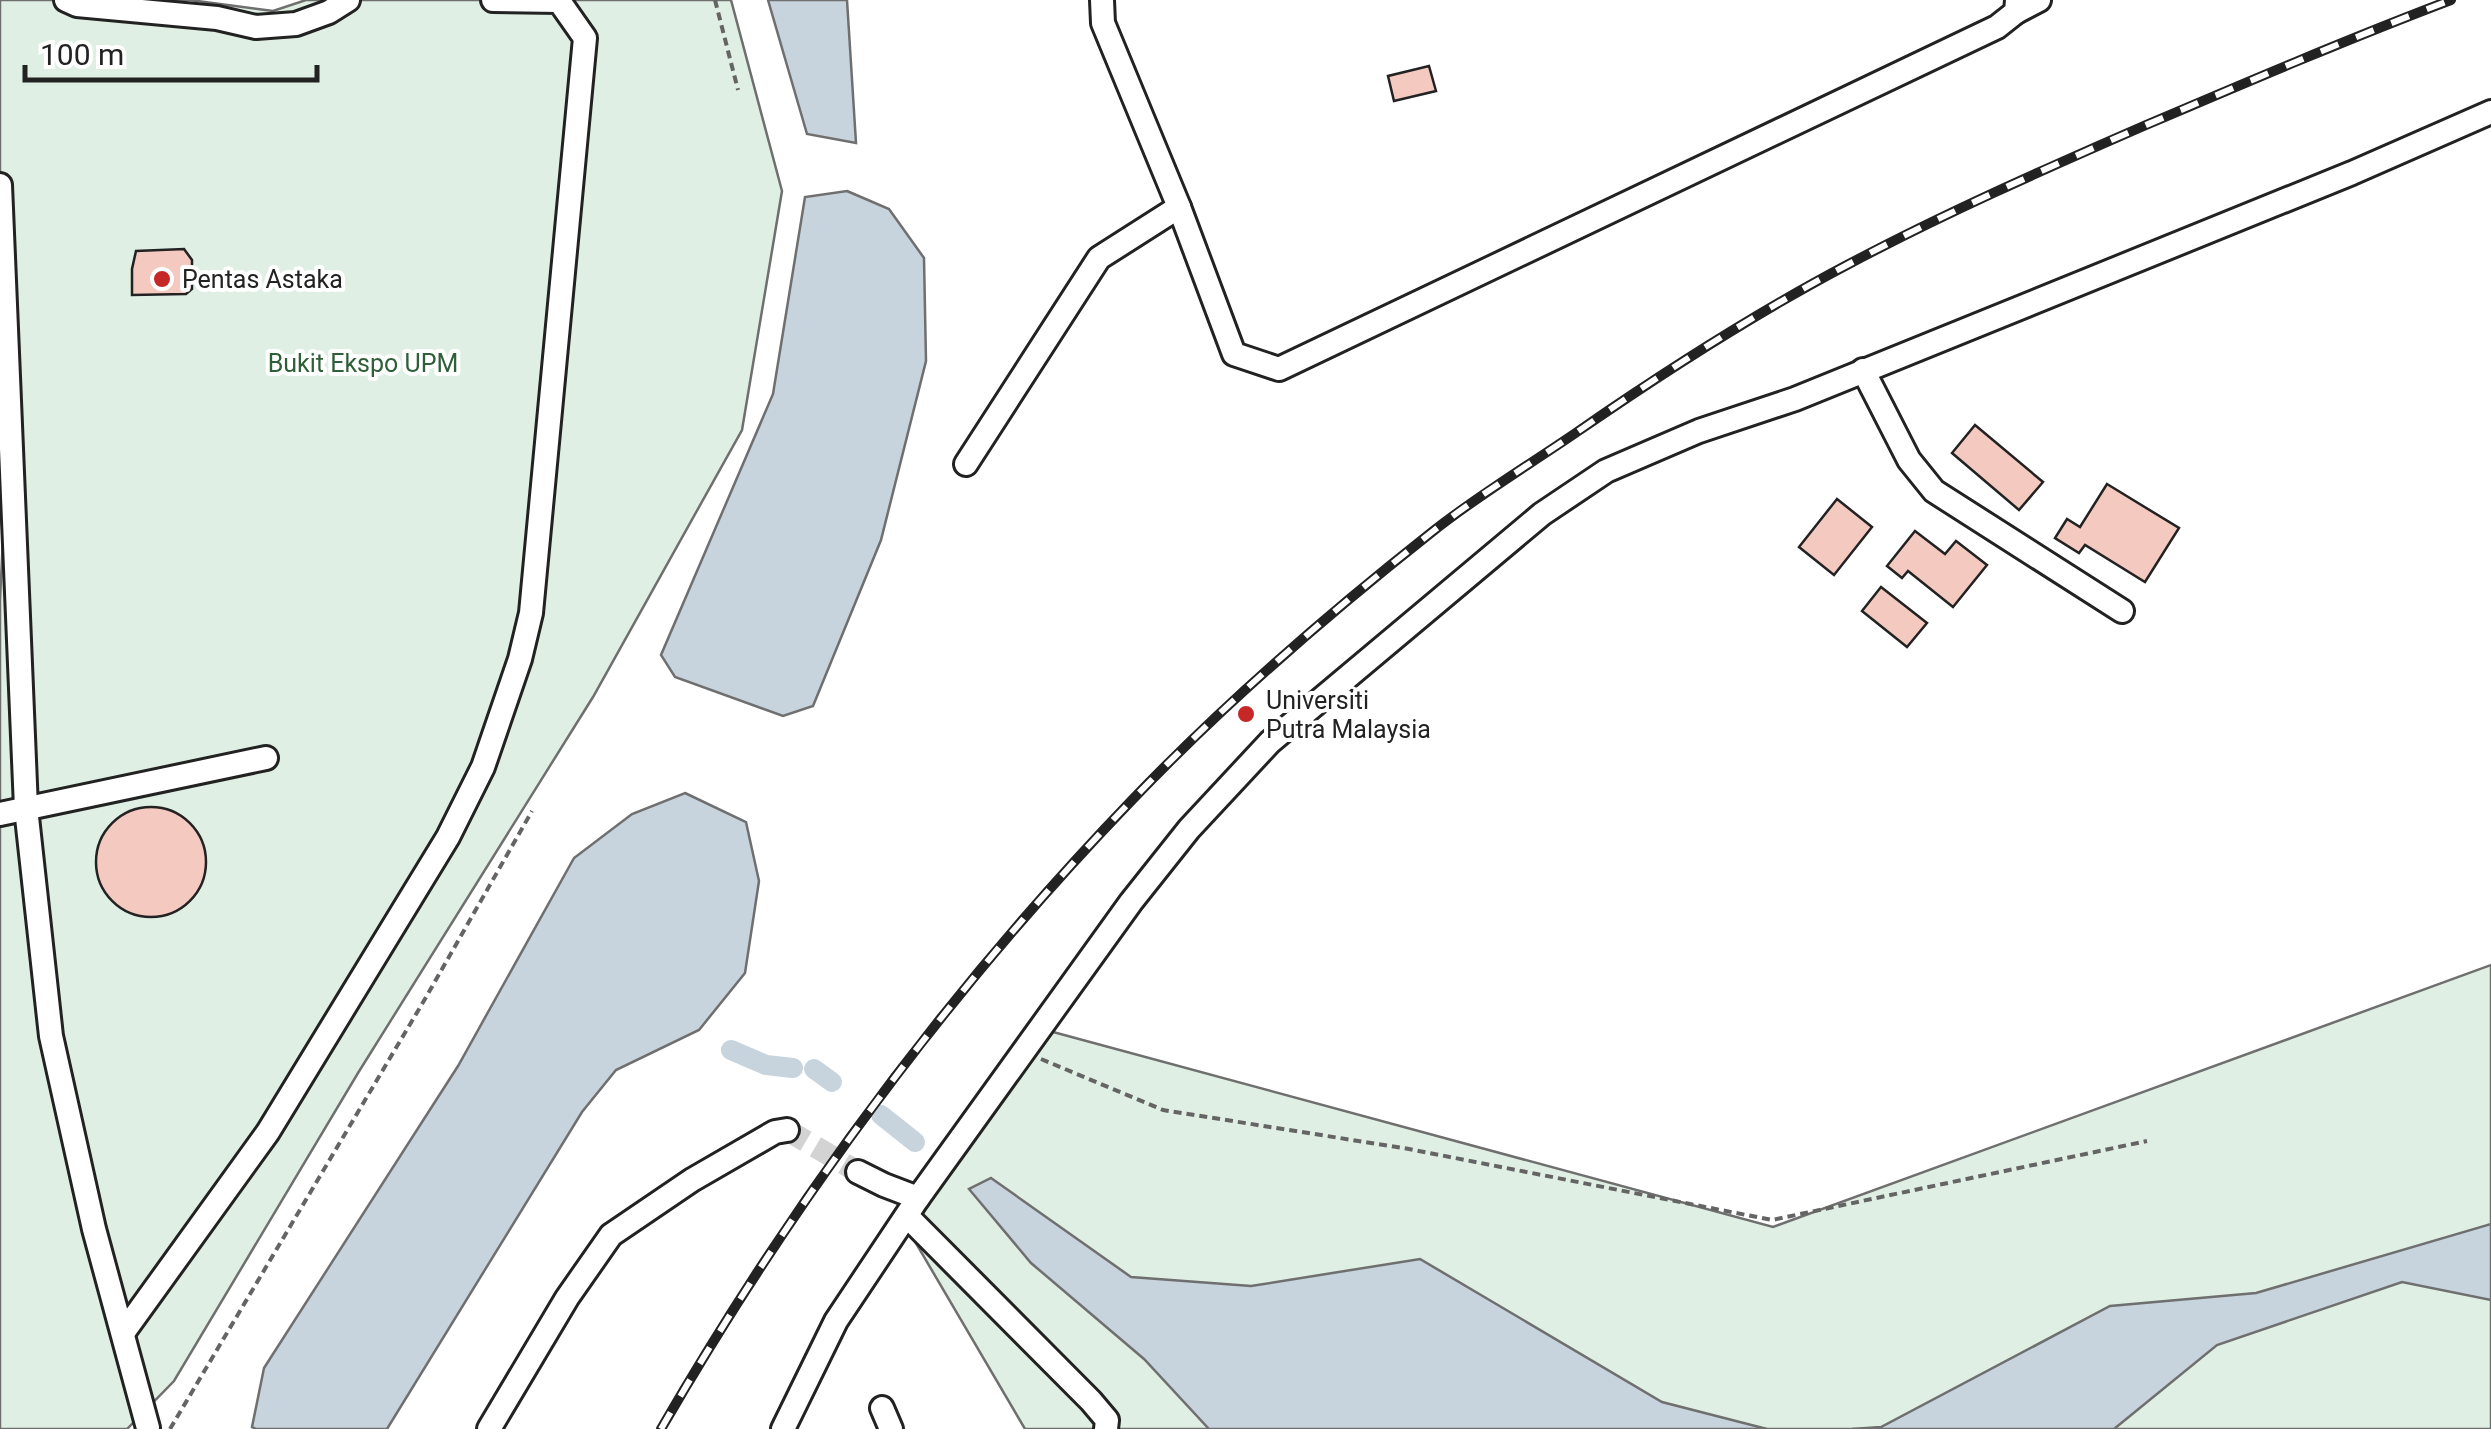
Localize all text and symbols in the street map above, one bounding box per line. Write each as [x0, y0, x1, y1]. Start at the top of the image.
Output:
scale bar [25, 20, 318, 82]
text: 100 m [40, 37, 124, 72]
place label: Pentas Astaka [182, 265, 343, 294]
marker: Pentas Astaka [151, 268, 173, 290]
park label: Bukit Ekspo UPM [268, 349, 458, 378]
place label: Universiti Putra Malaysia [1266, 686, 1431, 744]
marker: Universiti Putra Malaysia [1235, 703, 1257, 725]

